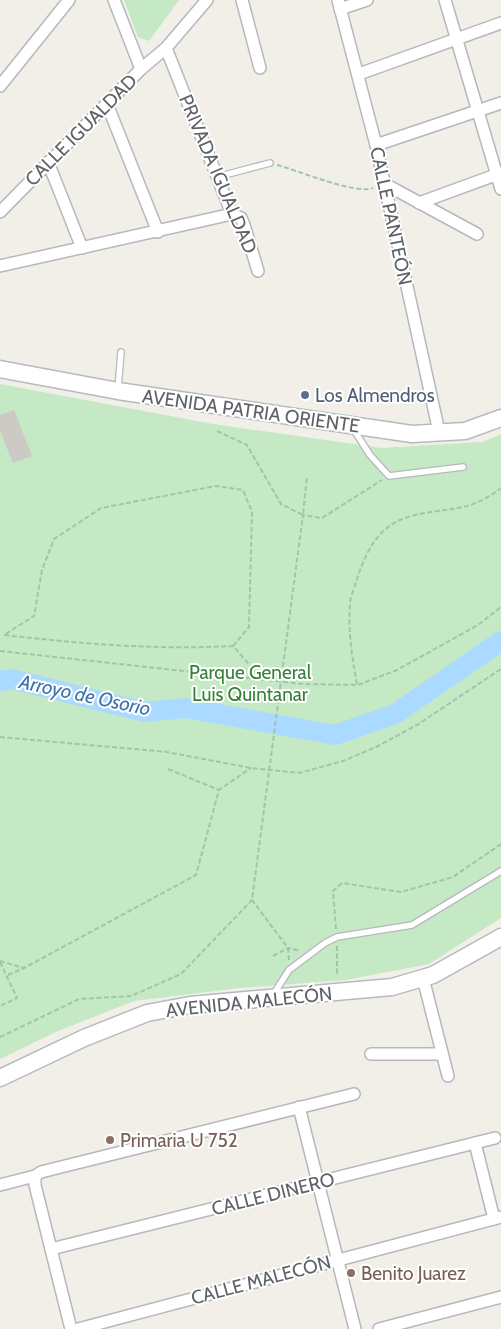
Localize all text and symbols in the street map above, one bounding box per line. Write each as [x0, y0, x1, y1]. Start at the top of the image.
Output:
street label: CALLE IGUALDAD [20, 69, 142, 191]
street label: PRIVADA IGUALDAD [174, 91, 262, 257]
street label: CALLE PANTEÓN [365, 144, 418, 287]
street label: AVENIDA PATRIA ORIENTE [141, 384, 361, 438]
place label: Los Almendros [315, 384, 435, 407]
marker: Los Almendros [299, 389, 311, 401]
park label: Parque General Luis Quintanar [189, 661, 312, 706]
water label: Arroyo de Osorio [16, 669, 153, 721]
street label: AVENIDA MALECÓN [165, 981, 333, 1022]
place label: Primaria U 752 [120, 1129, 238, 1152]
marker: Primaria U 752 [104, 1134, 116, 1146]
street label: CALLE DINERO [209, 1168, 337, 1220]
street label: CALLE MALECÓN [188, 1249, 333, 1310]
place label: Benito Juarez [361, 1262, 466, 1285]
marker: Benito Juarez [345, 1267, 357, 1279]

